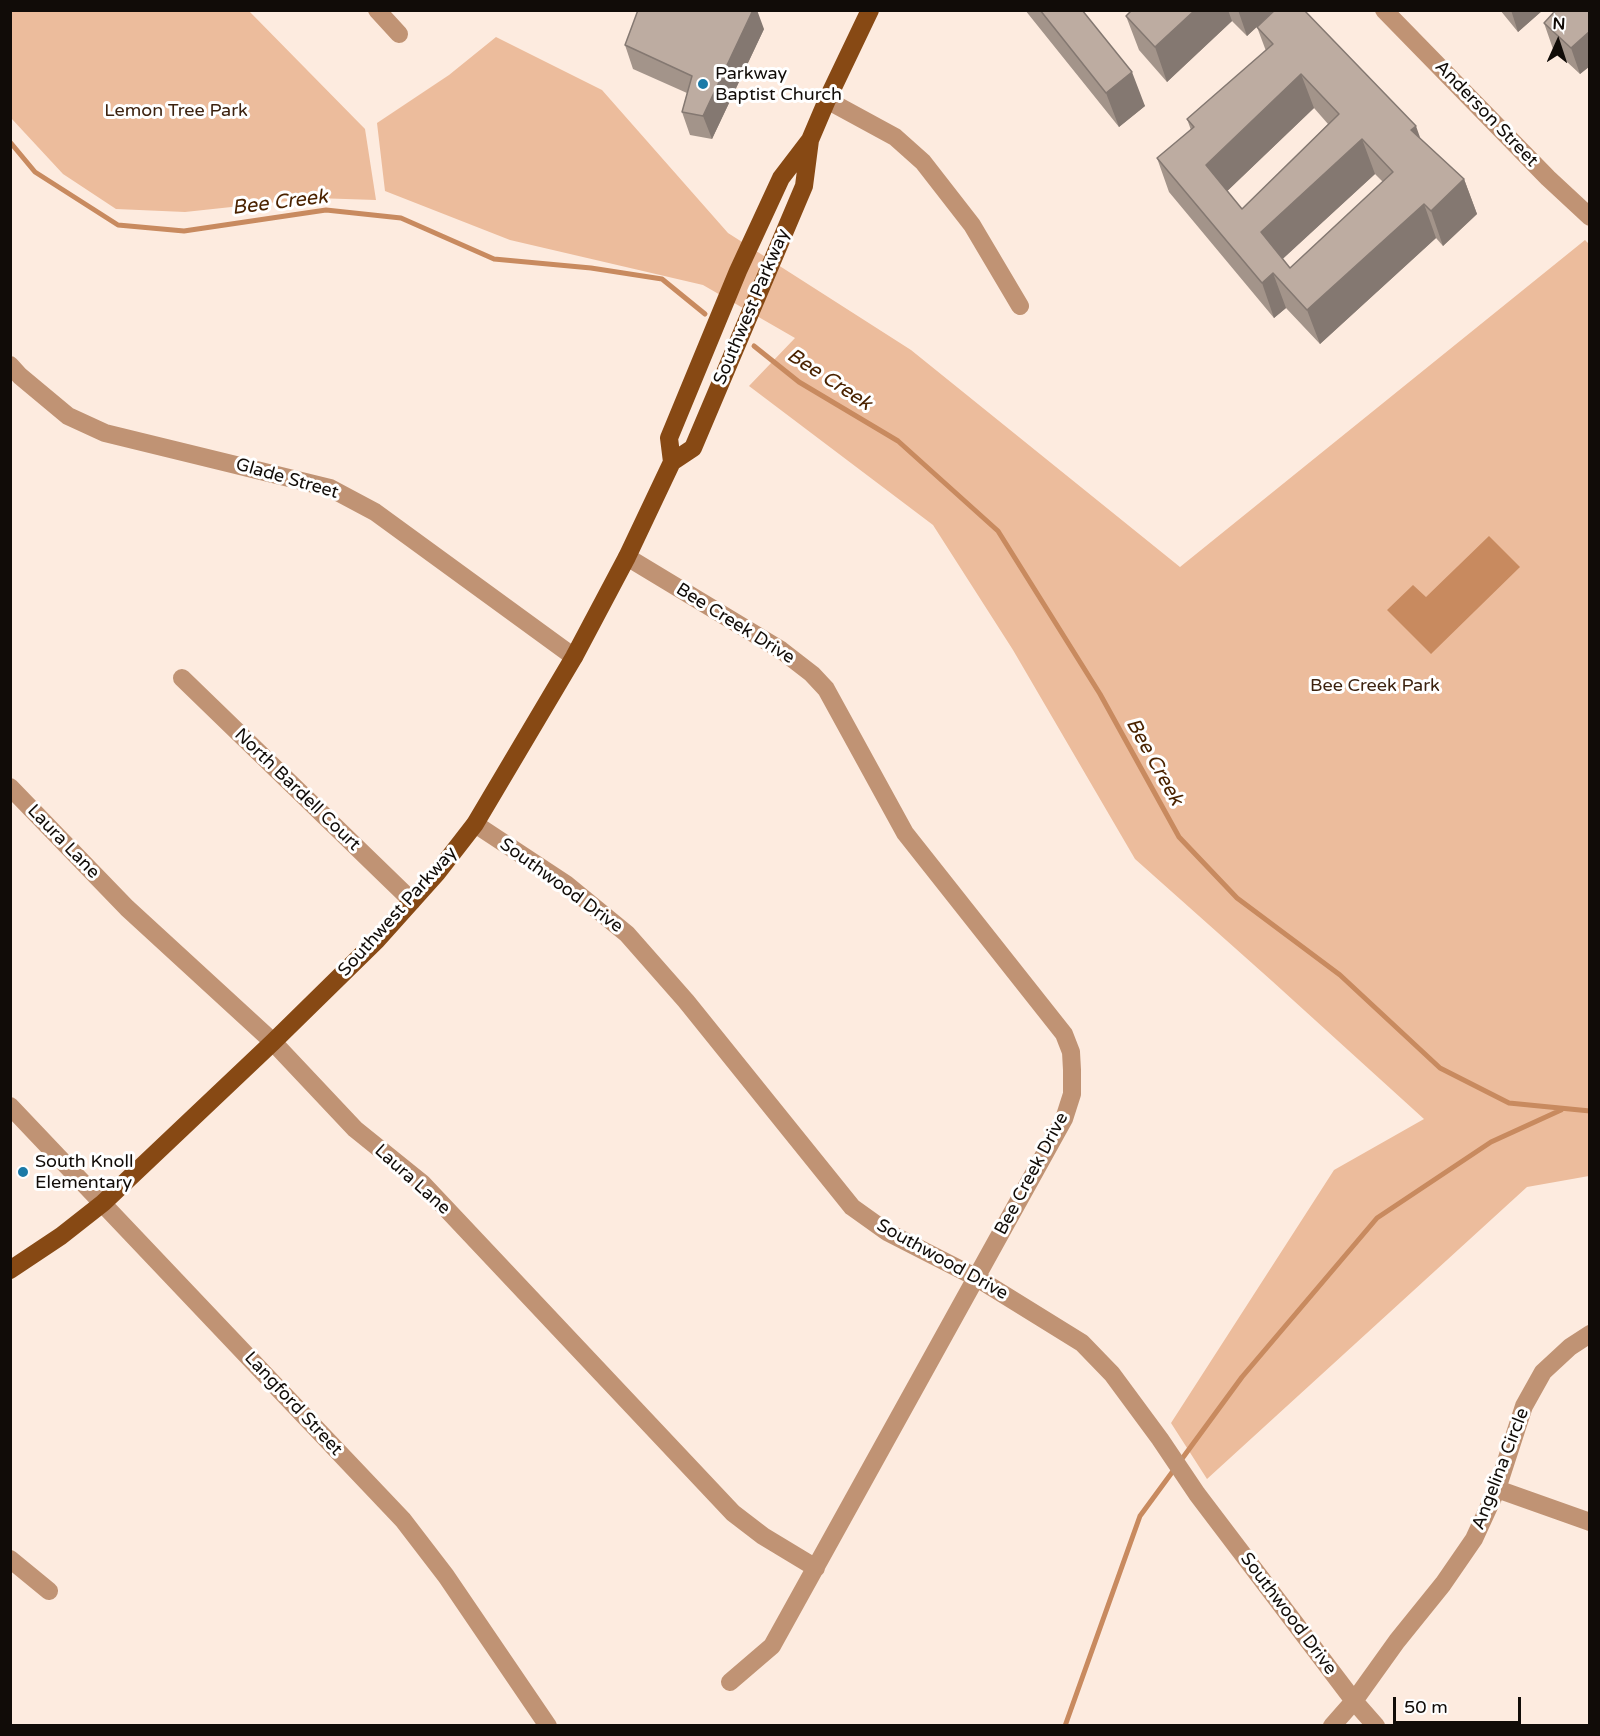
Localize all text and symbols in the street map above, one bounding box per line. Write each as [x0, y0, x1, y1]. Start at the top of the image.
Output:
north arrow [1528, 12, 1588, 72]
text: N [1552, 14, 1566, 34]
street label: Anderson Street [1430, 56, 1542, 172]
place label: Parkway Baptist Church [715, 63, 842, 106]
marker: Parkway Baptist Church [696, 77, 710, 91]
park label: Lemon Tree Park [104, 100, 248, 122]
water label: Bee Creek [231, 185, 329, 221]
street label: Southwest Parkway [709, 226, 795, 388]
water label: Bee Creek [782, 344, 876, 416]
street label: Glade Street [233, 454, 341, 504]
street label: Bee Creek Drive [672, 579, 798, 669]
park label: Bee Creek Park [1310, 675, 1440, 697]
water label: Bee Creek [1120, 714, 1188, 810]
street label: North Bardell Court [229, 724, 365, 856]
street label: Laura Lane [22, 800, 104, 884]
street label: Southwood Drive [495, 834, 627, 938]
street label: Southwest Parkway [334, 843, 462, 981]
street label: Bee Creek Drive [991, 1109, 1073, 1239]
street label: Laura Lane [370, 1140, 454, 1220]
place label: South Knoll Elementary [35, 1151, 133, 1194]
marker: South Knoll Elementary [16, 1165, 30, 1179]
street label: Southwood Drive [872, 1215, 1012, 1305]
street label: Langford Street [239, 1348, 347, 1460]
street label: Angelina Circle [1468, 1405, 1534, 1533]
street label: Southwood Drive [1235, 1549, 1341, 1679]
scale bar [1396, 1685, 1524, 1723]
text: 50 m [1404, 1696, 1448, 1718]

